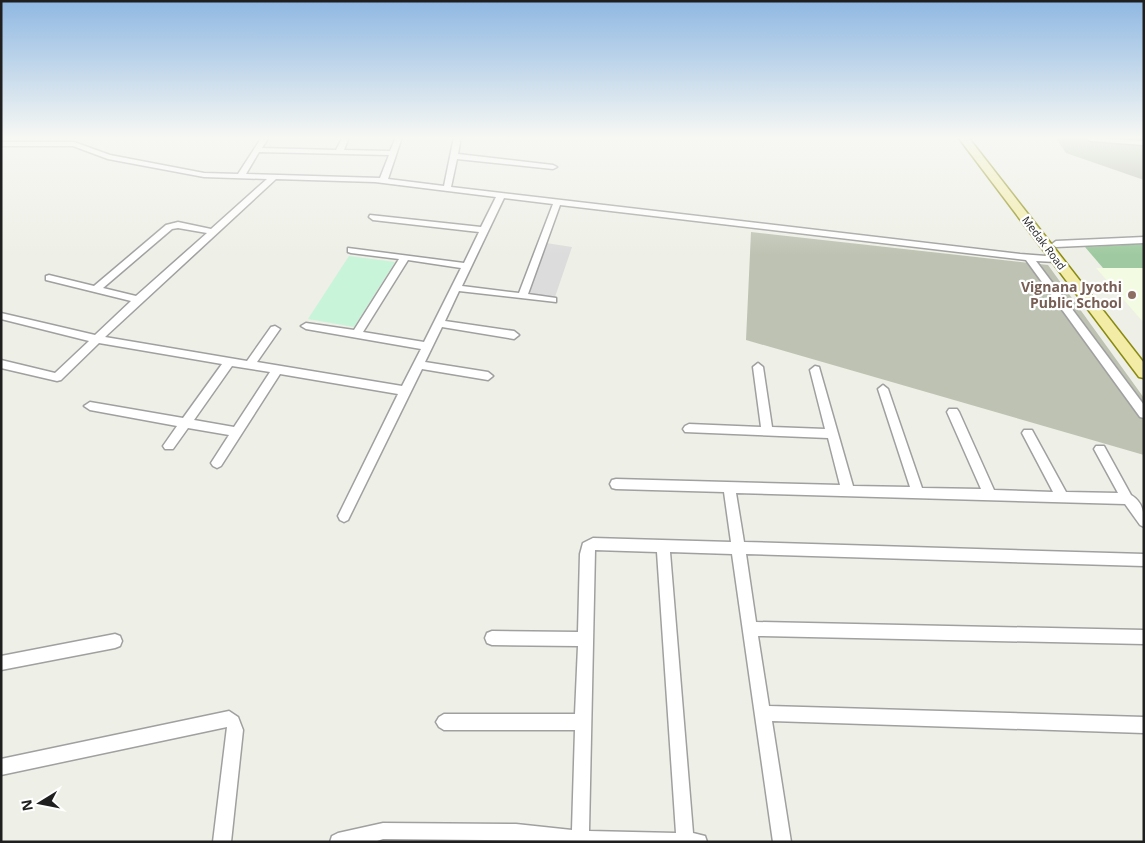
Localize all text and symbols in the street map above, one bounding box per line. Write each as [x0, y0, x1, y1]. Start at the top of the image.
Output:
street label: Medak Road [1019, 213, 1070, 273]
place label: Vignana Jyothi Public School [1021, 277, 1122, 312]
marker: Vignana Jyothi Public School [1126, 289, 1138, 301]
north arrow [15, 778, 65, 828]
text: N [16, 798, 37, 813]

